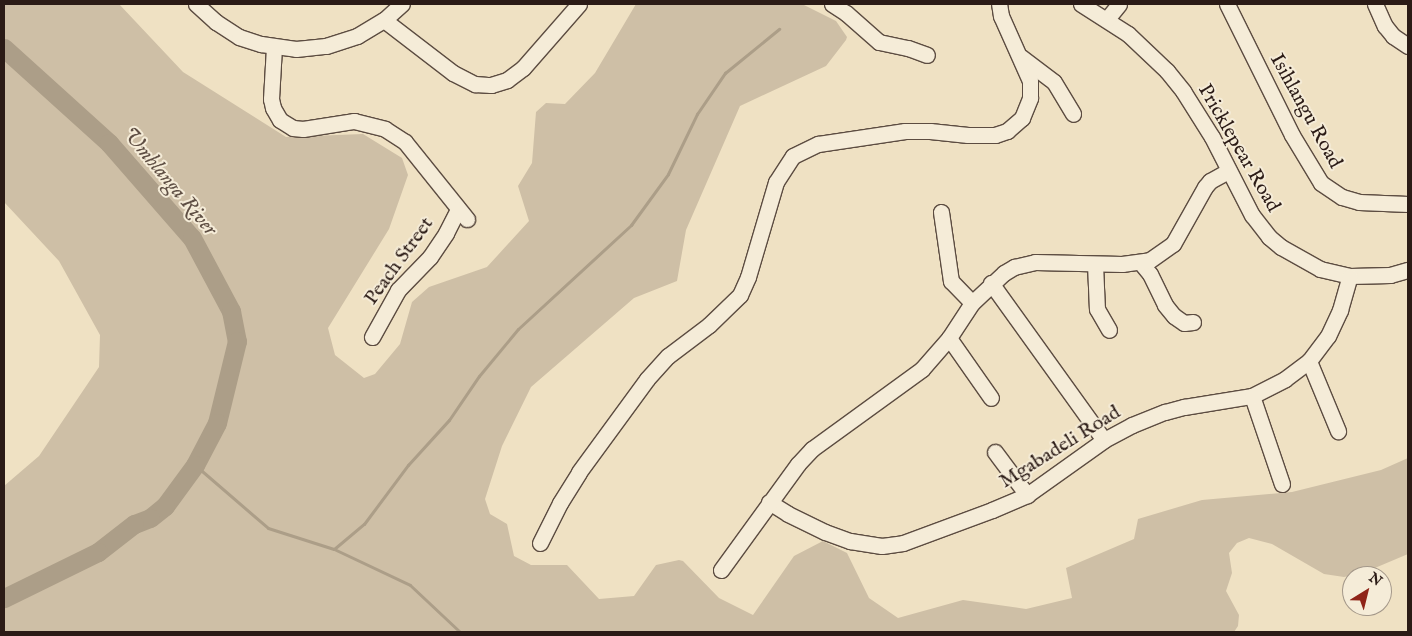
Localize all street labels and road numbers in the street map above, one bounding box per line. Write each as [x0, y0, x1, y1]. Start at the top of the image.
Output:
street label: Isihlangu Road [1265, 50, 1347, 172]
street label: Pricklepear Road [1193, 80, 1285, 216]
street label: Peach Street [359, 213, 439, 309]
street label: Mgabadeli Road [995, 400, 1125, 494]

